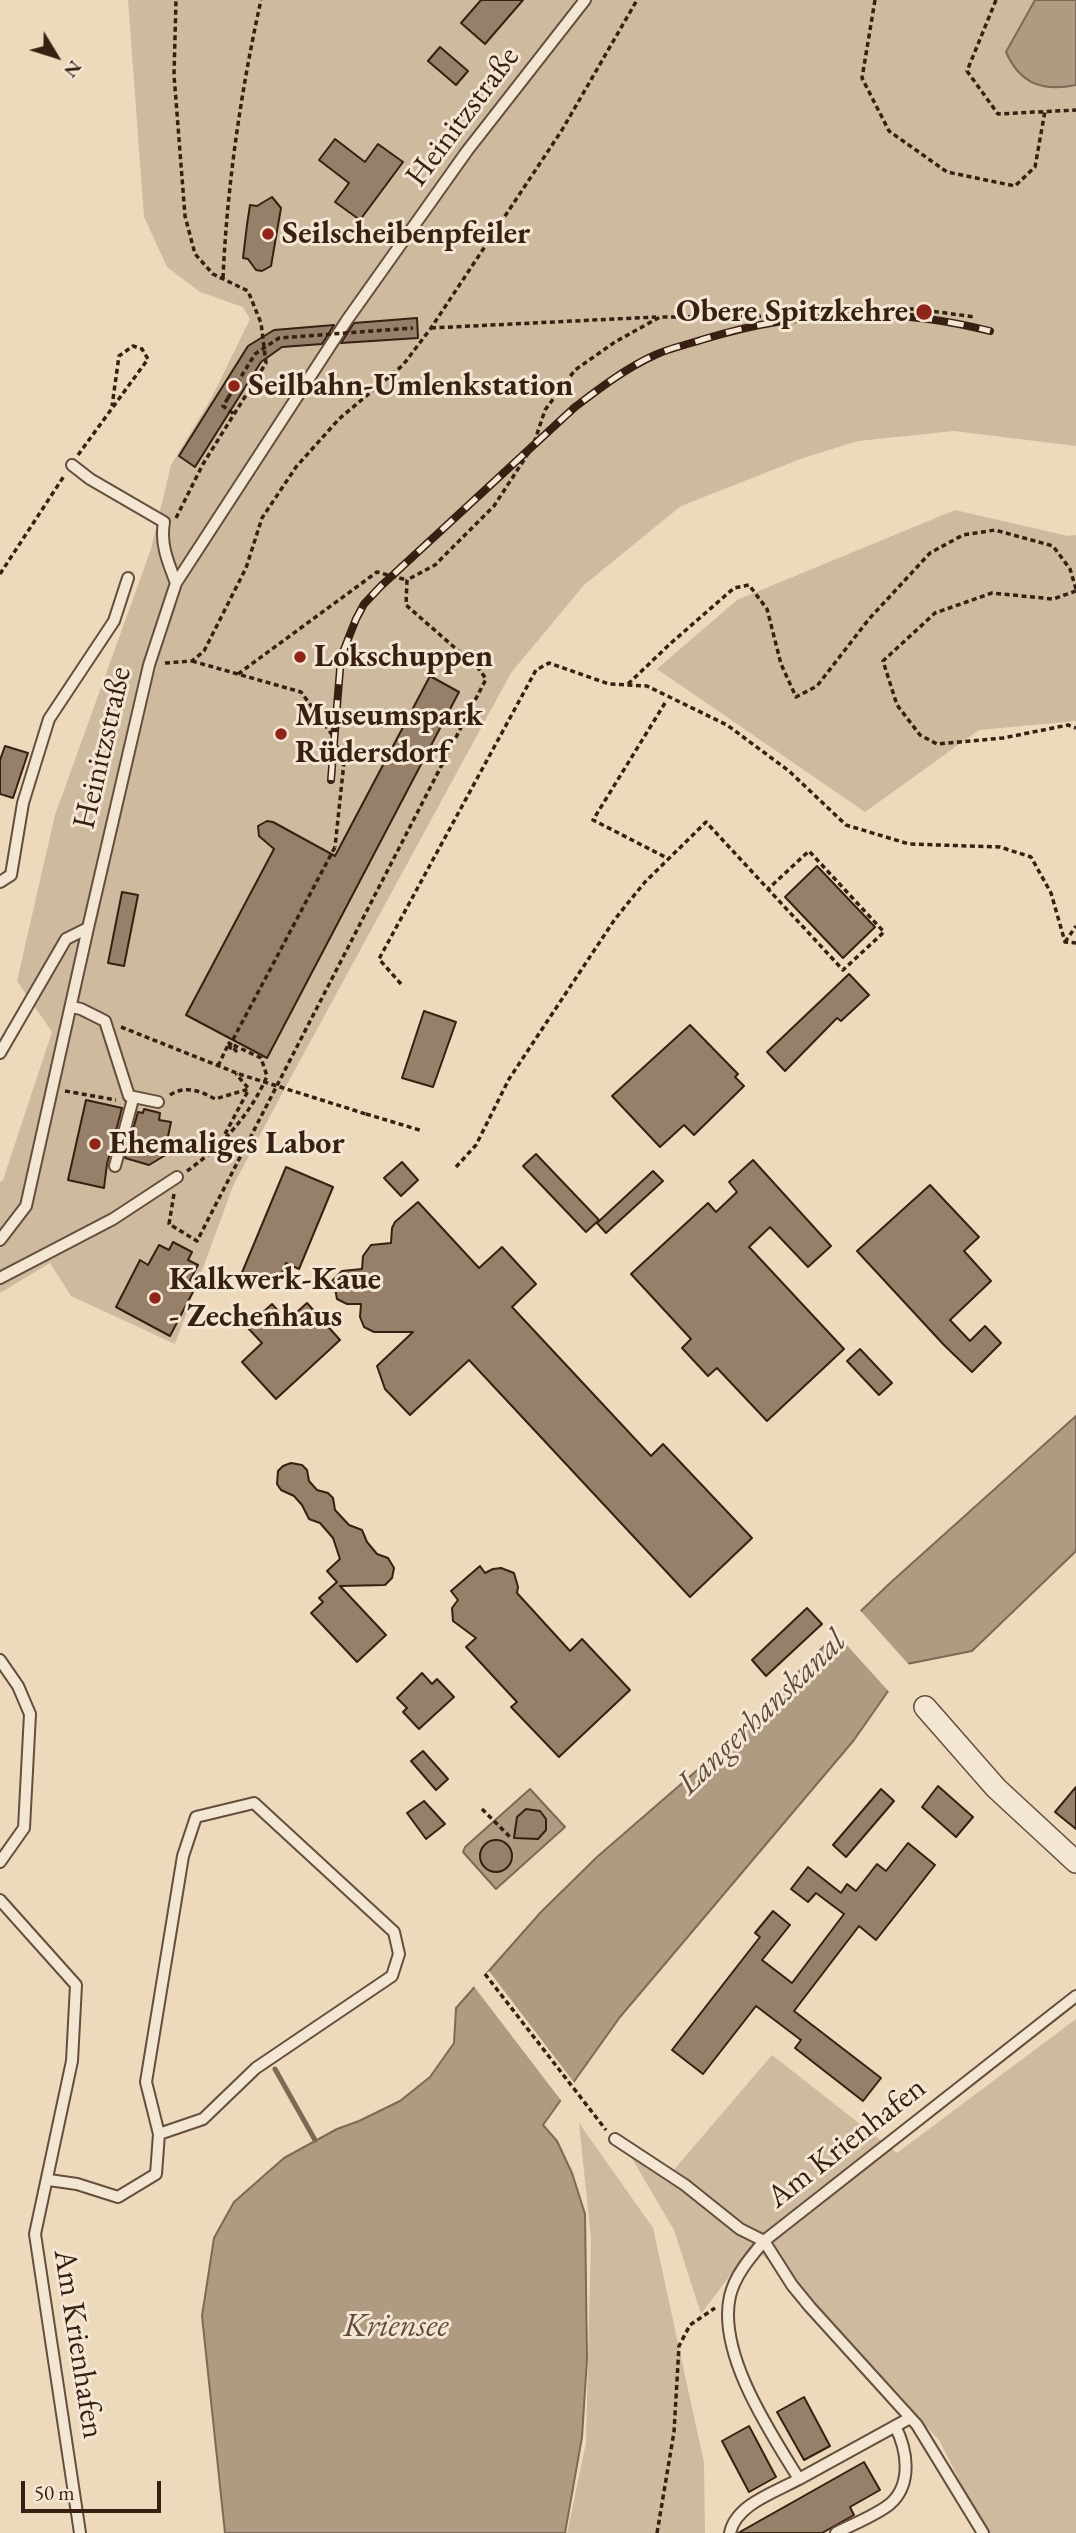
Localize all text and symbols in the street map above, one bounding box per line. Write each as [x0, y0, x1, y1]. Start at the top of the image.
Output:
north arrow [21, 21, 91, 91]
street label: Heinitzstraße [398, 39, 528, 195]
text: N [58, 55, 88, 83]
place label: Seilscheibenpfeiler [282, 215, 530, 253]
marker: Seilscheibenpfeiler [260, 226, 276, 242]
place label: Obere Spitzkehre [676, 293, 908, 331]
marker: Obere Spitzkehre [914, 302, 934, 322]
place label: Seilbahn-Umlenkstation [248, 367, 573, 405]
marker: Seilbahn-Umlenkstation [226, 378, 242, 394]
place label: Lokschuppen [314, 638, 493, 676]
marker: Lokschuppen [292, 649, 308, 665]
street label: Heinitzstraße [66, 663, 140, 833]
place label: Museumspark Rüdersdorf [295, 697, 483, 772]
marker: Museumspark Rüdersdorf [273, 726, 289, 742]
place label: Ehemaliges Labor [109, 1125, 345, 1163]
marker: Ehemaliges Labor [87, 1136, 103, 1152]
place label: Kalkwerk-Kaue - Zechenhaus [169, 1261, 381, 1336]
marker: Kalkwerk-Kaue - Zechenhaus [147, 1290, 163, 1306]
water label: Langerhanskanal [669, 1622, 855, 1804]
street label: Am Krienhafen [760, 2069, 934, 2217]
street label: Am Krienhafen [44, 2247, 112, 2441]
water label: Kriensee [344, 2307, 448, 2347]
scale bar [24, 2466, 164, 2510]
text: 50 m [34, 2479, 75, 2506]

